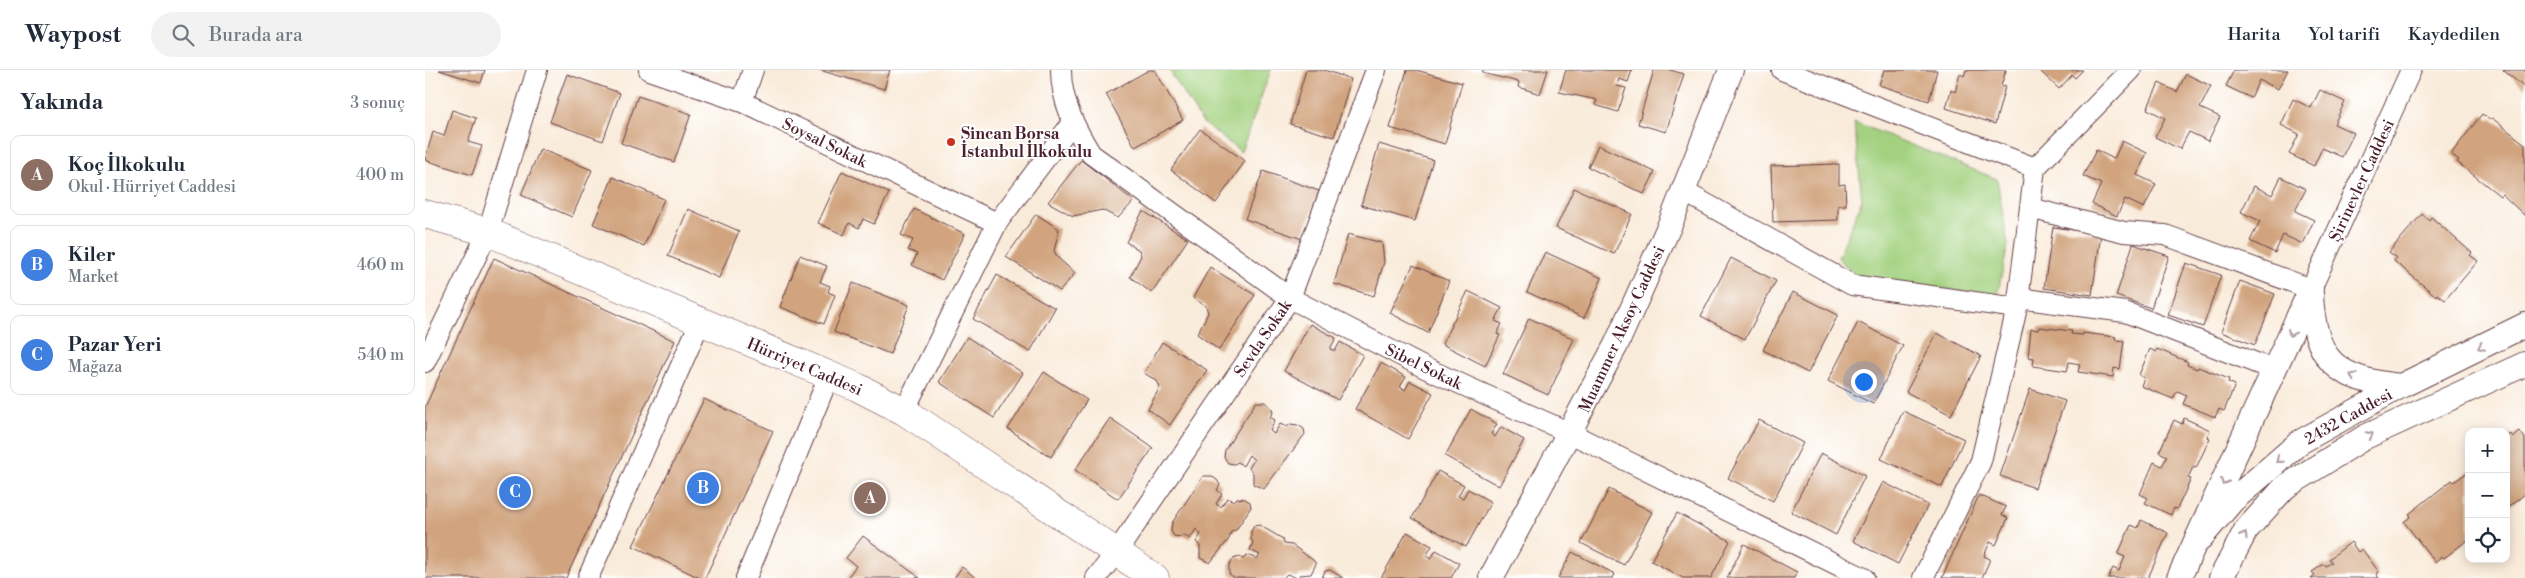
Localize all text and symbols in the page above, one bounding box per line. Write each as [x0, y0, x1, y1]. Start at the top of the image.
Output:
search box [151, 12, 501, 57]
text: Waypost [25, 20, 121, 50]
icon: search [169, 21, 197, 49]
text: Burada ara [209, 23, 303, 47]
text: Harita [2228, 23, 2281, 46]
text: Yol tarifi [2309, 23, 2380, 46]
text: Kaydedilen [2408, 23, 2500, 46]
text: Yakında [20, 90, 103, 116]
text: 3 sonuç [350, 93, 405, 113]
street label: Soysal Sokak [779, 114, 872, 173]
street label: Şirinevler Caddesi [2325, 116, 2399, 245]
place label: Sincan Borsa İstanbul İlkokulu [961, 124, 1092, 162]
marker: Sincan Borsa İstanbul İlkokulu [945, 136, 957, 148]
text: Koç İlkokulu [68, 153, 185, 177]
text: A [31, 165, 43, 185]
text: 400 m [356, 165, 404, 185]
text: Okul · Hürriyet Caddesi [68, 177, 236, 197]
text: Kiler [68, 243, 116, 267]
street label: Muammer Aksoy Caddesi [1574, 243, 1669, 416]
text: B [31, 255, 43, 275]
text: 460 m [357, 255, 404, 275]
text: Market [68, 267, 119, 287]
street label: Sevda Sokak [1230, 295, 1297, 381]
one-way arrow [2287, 328, 2297, 337]
text: Pazar Yeri [68, 333, 161, 357]
street label: Hürriyet Caddesi [744, 334, 865, 400]
street label: Sibel Sokak [1382, 340, 1467, 395]
one-way arrow [2477, 341, 2486, 351]
text: C [31, 345, 43, 365]
text: 540 m [357, 345, 404, 365]
text: Mağaza [68, 357, 122, 377]
your location [1851, 369, 1877, 395]
one-way arrow [2350, 372, 2359, 382]
street label: 2432 Caddesi [2301, 384, 2396, 449]
map controls [2465, 428, 2510, 563]
button: + [2465, 428, 2510, 473]
one-way arrow [2364, 431, 2373, 441]
one-way arrow [2276, 454, 2285, 463]
pin: B [687, 469, 719, 507]
pin: C [499, 473, 531, 511]
button: − [2465, 473, 2510, 518]
one-way arrow [2220, 477, 2230, 486]
pin: A [854, 479, 886, 517]
button: locate [2465, 518, 2510, 563]
one-way arrow [2237, 532, 2247, 541]

